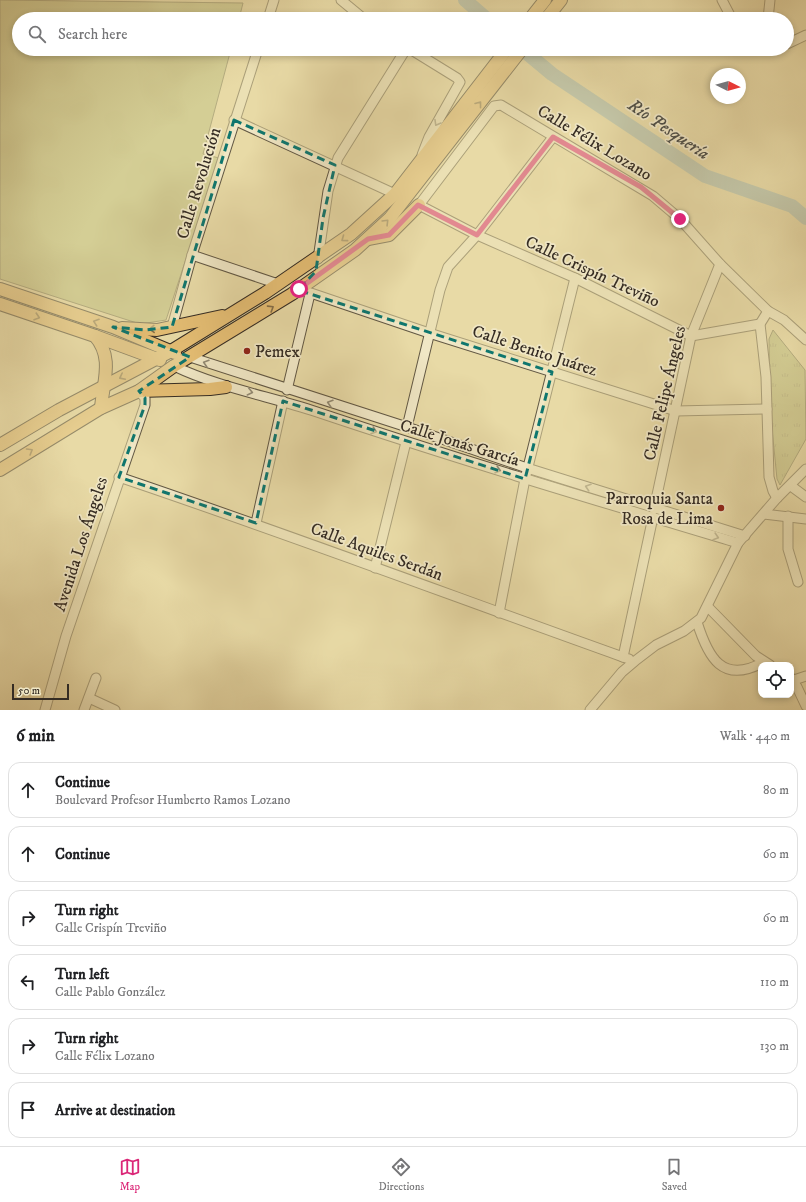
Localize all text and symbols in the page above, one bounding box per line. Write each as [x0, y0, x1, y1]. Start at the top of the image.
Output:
search box [12, 12, 794, 56]
icon: search [26, 23, 48, 45]
text: Search here [58, 25, 127, 44]
north arrow [710, 68, 746, 104]
water label: Río Pesquería [623, 94, 714, 165]
street label: Calle Félix Lozano [533, 100, 656, 186]
one-way arrow [475, 101, 482, 108]
one-way arrow [434, 119, 442, 126]
street label: Calle Revolución [172, 125, 226, 242]
route end [671, 210, 689, 228]
one-way arrow [381, 219, 389, 227]
street label: Calle Crispín Treviño [522, 231, 663, 313]
one-way arrow [341, 235, 348, 242]
route start [290, 280, 308, 298]
one-way arrow [267, 305, 274, 313]
one-way arrow [33, 312, 40, 321]
one-way arrow [92, 318, 99, 326]
street label: Calle Benito Juárez [469, 320, 601, 382]
street label: Calle Felipe Ángeles [638, 323, 691, 463]
one-way arrow [149, 325, 155, 334]
place label: Pemex [255, 341, 300, 363]
marker: Pemex [242, 346, 252, 356]
one-way arrow [203, 359, 210, 367]
one-way arrow [118, 372, 126, 379]
one-way arrow [247, 388, 253, 396]
one-way arrow [327, 399, 334, 408]
street label: Calle Jonás García [397, 414, 523, 472]
one-way arrow [370, 426, 377, 435]
one-way arrow [26, 449, 33, 456]
one-way arrow [494, 466, 501, 474]
street label: Avenida Los Ángeles [48, 474, 113, 614]
one-way arrow [584, 484, 591, 492]
place label: Parroquia Santa Rosa de Lima [606, 488, 714, 530]
marker: Parroquia Santa Rosa de Lima [716, 503, 726, 513]
street label: Calle Aquiles Serdán [307, 518, 446, 586]
one-way arrow [712, 532, 719, 541]
map controls [758, 662, 794, 698]
button: locate [758, 662, 794, 698]
scale bar [12, 682, 69, 701]
text: 50 m [18, 684, 40, 698]
text: 6 min [16, 725, 55, 747]
text: Walk · 440 m [720, 728, 790, 744]
text: Continue [55, 773, 110, 792]
icon: ahead [17, 779, 39, 801]
text: 80 m [763, 782, 789, 798]
text: Boulevard Profesor Humberto Ramos Lozano [55, 792, 290, 808]
icon: ahead [17, 843, 39, 865]
text: Continue [55, 845, 110, 864]
text: 60 m [763, 846, 789, 862]
text: Turn right [55, 901, 118, 920]
icon: right [17, 907, 39, 929]
text: 60 m [763, 910, 789, 926]
text: Calle Crispín Treviño [55, 920, 167, 936]
text: Turn left [55, 965, 109, 984]
icon: left [17, 971, 39, 993]
text: 110 m [760, 974, 789, 990]
text: Calle Pablo González [55, 984, 165, 1000]
text: Turn right [55, 1029, 118, 1048]
icon: right [17, 1035, 39, 1057]
text: 130 m [760, 1038, 789, 1054]
text: Calle Félix Lozano [55, 1048, 154, 1064]
icon: arrive [17, 1099, 39, 1121]
text: Arrive at destination [55, 1101, 175, 1120]
tab: Map [119, 1156, 141, 1194]
tab: Directions [379, 1156, 424, 1194]
tab: Saved [662, 1156, 687, 1194]

